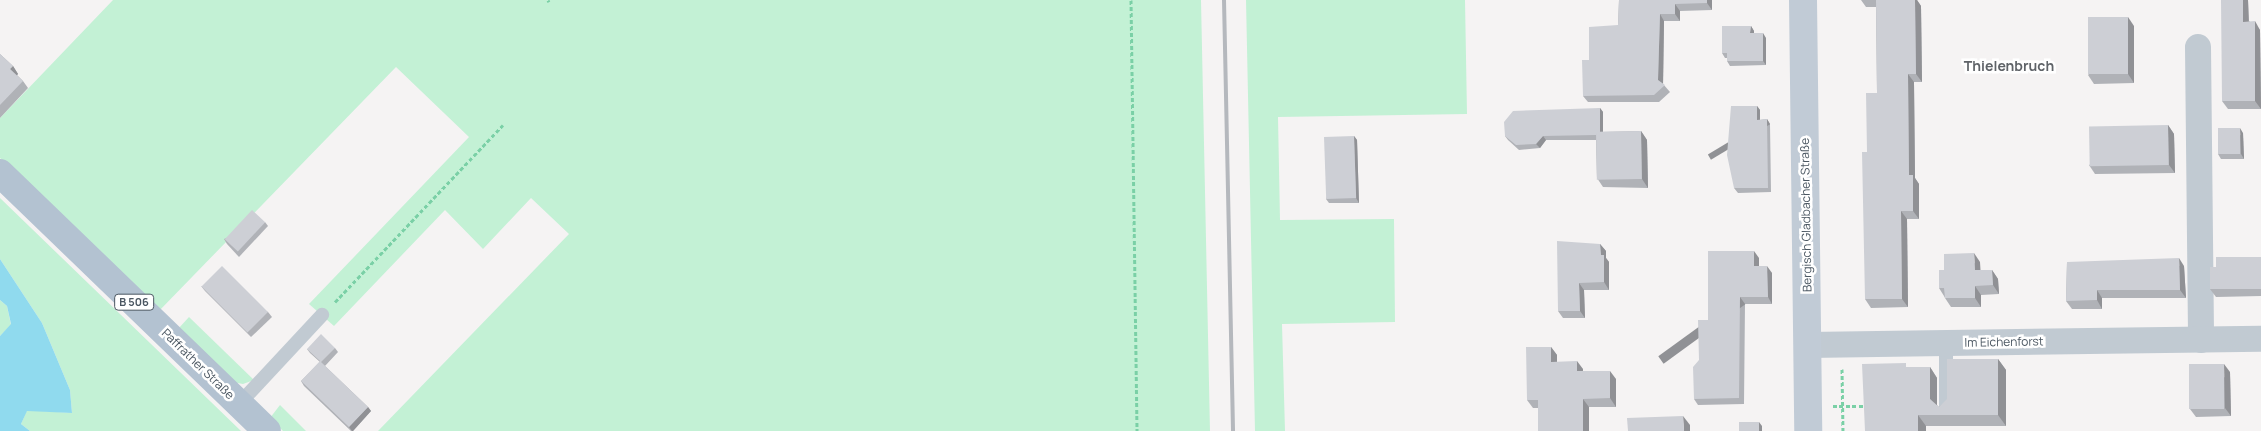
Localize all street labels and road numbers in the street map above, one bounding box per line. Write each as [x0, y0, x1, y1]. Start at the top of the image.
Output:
street label: Bergisch Gladbacher Straße [1797, 138, 1815, 292]
road number: B 506 [114, 294, 154, 310]
street label: Paffrather Straße [159, 326, 237, 402]
street label: Im Eichenforst [1964, 334, 2044, 350]

